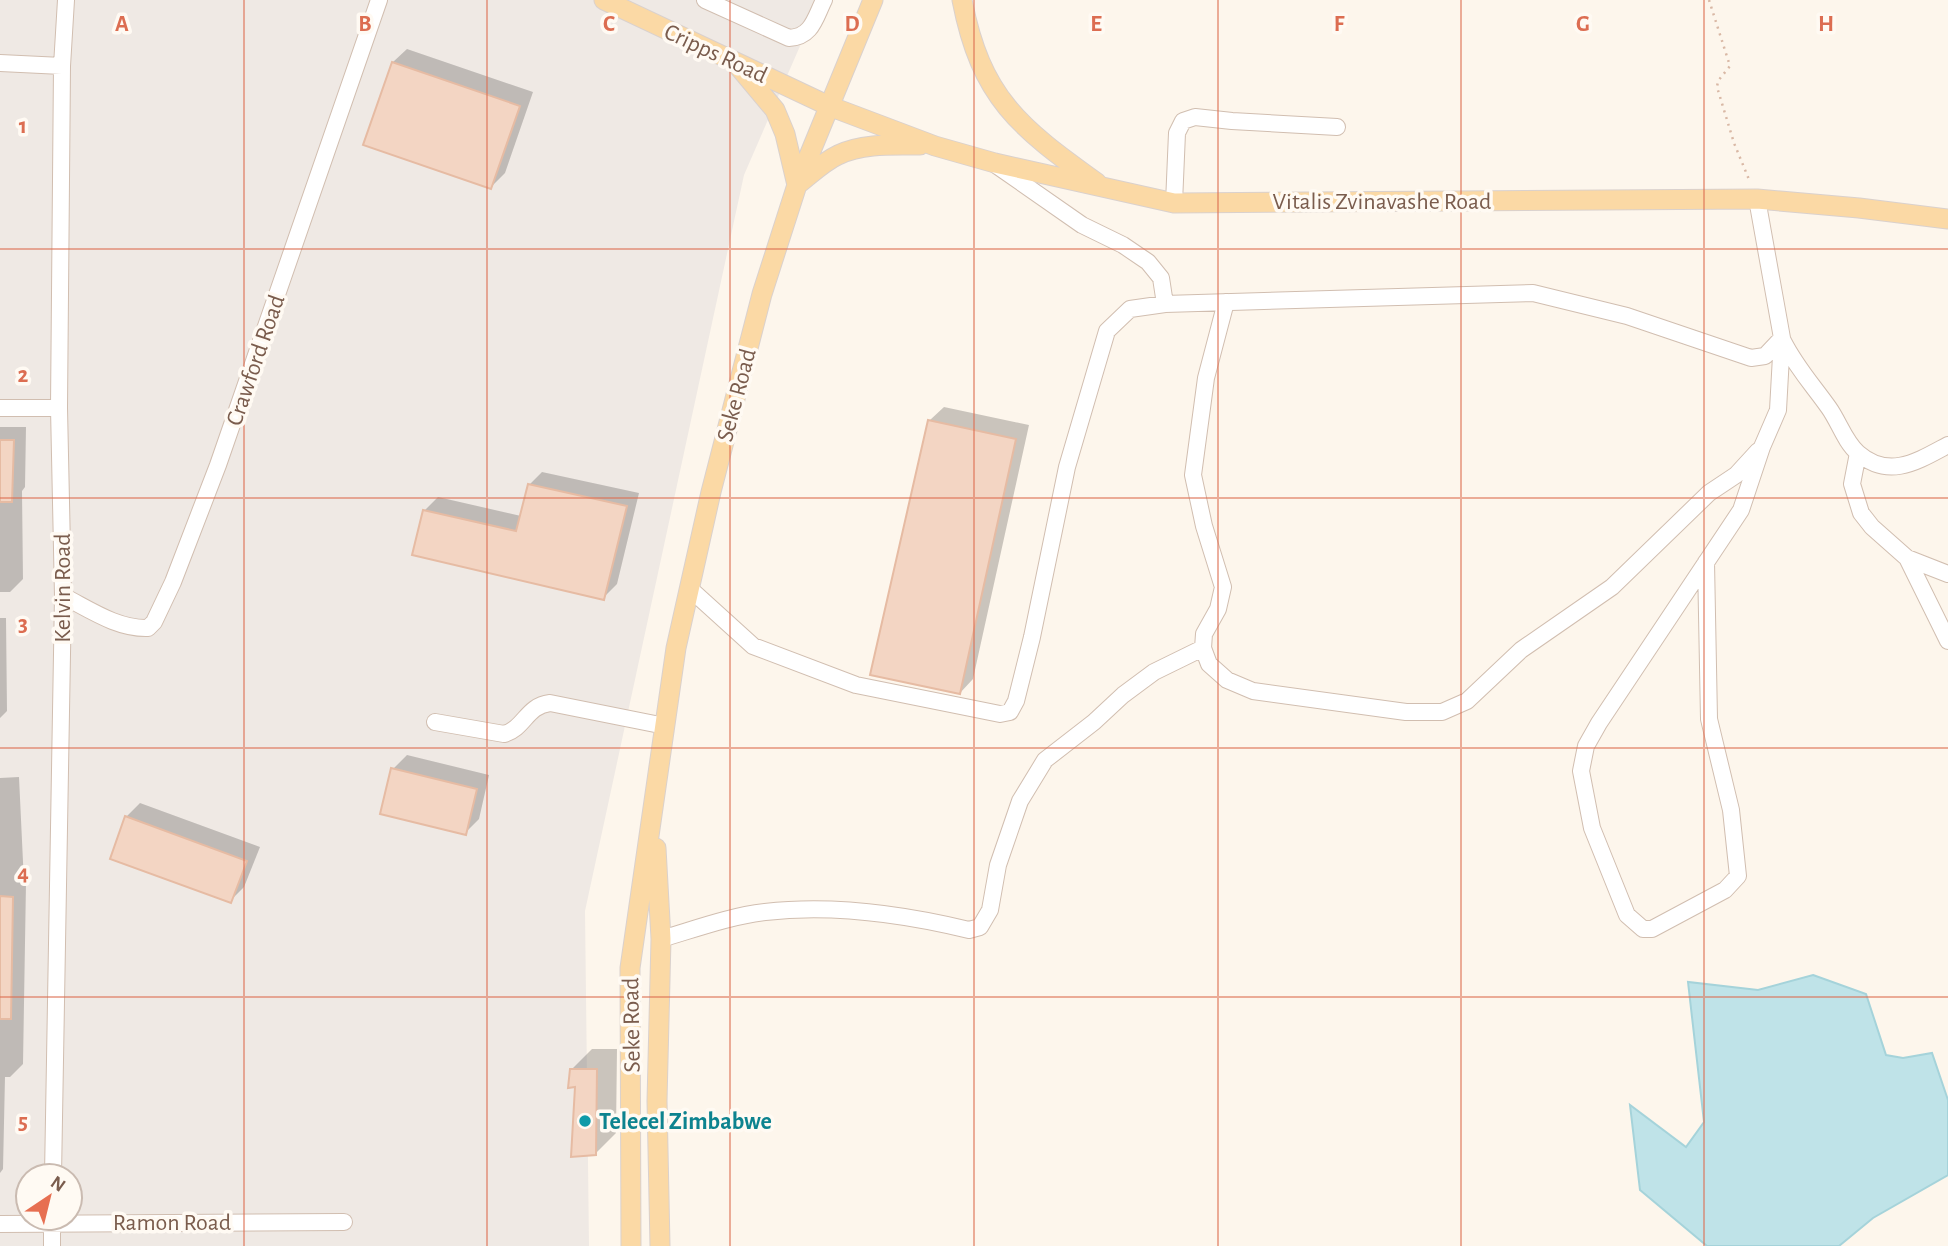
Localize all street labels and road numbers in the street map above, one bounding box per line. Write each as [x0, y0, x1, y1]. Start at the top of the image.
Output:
street label: Cripps Road [660, 20, 771, 88]
street label: Vitalis Zvinavashe Road [1273, 190, 1491, 214]
street label: Crawford Road [222, 292, 290, 429]
street label: Seke Road [713, 346, 761, 444]
street label: Kelvin Road [51, 533, 75, 643]
street label: Seke Road [619, 977, 645, 1073]
street label: Ramon Road [113, 1211, 231, 1235]

